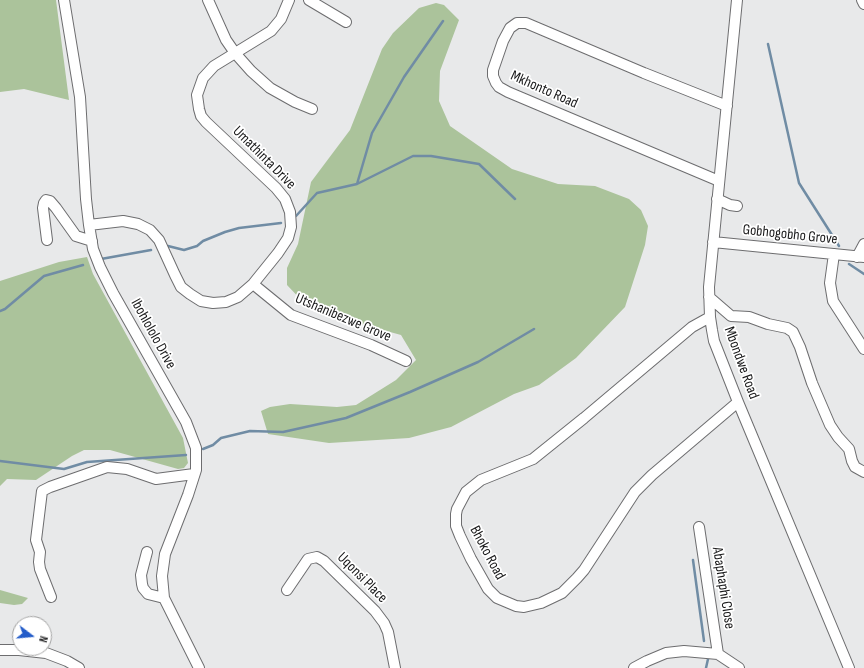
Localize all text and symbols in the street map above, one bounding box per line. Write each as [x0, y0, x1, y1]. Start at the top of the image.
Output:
street label: Mkhonto Road [508, 67, 580, 113]
street label: Umathinta Drive [229, 123, 299, 193]
street label: Gobhogobho Grove [742, 221, 838, 249]
street label: Utshanibezwe Grove [292, 290, 394, 346]
street label: Ibohlololo Drive [126, 296, 180, 372]
street label: Mbondwe Road [720, 324, 762, 402]
street label: Bhoko Road [465, 523, 509, 583]
street label: Abaphaphi Close [708, 546, 738, 630]
street label: Uqonsi Place [333, 549, 391, 607]
north arrow [12, 616, 52, 656]
text: N [36, 635, 50, 644]

